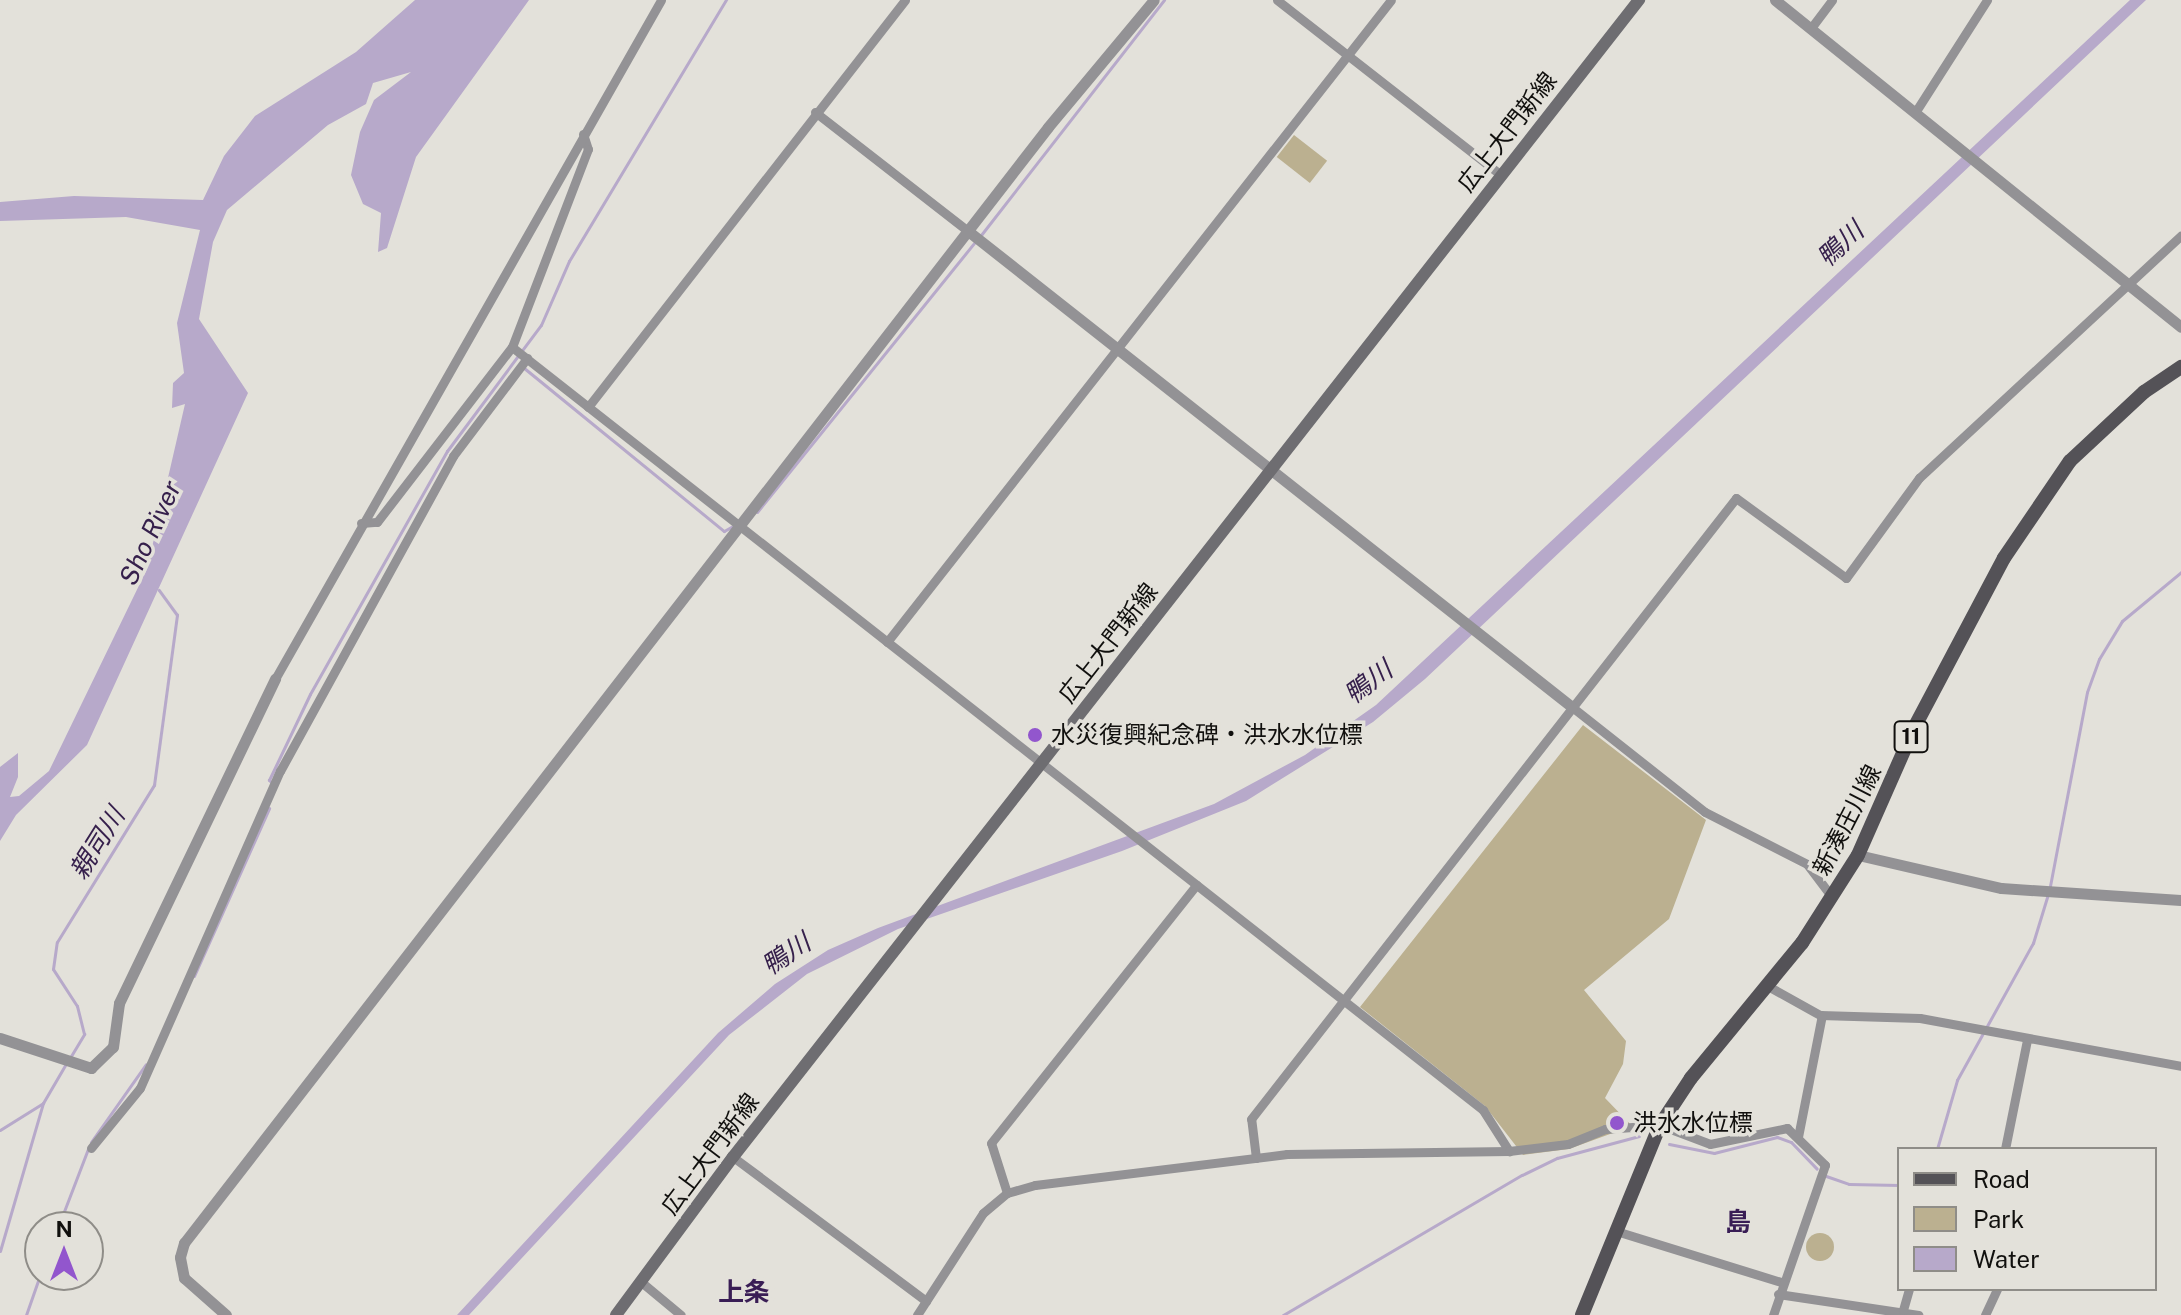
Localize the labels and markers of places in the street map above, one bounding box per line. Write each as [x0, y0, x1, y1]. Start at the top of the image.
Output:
place label: 水災復興紀念碑・洪水水位標 [1051, 721, 1363, 749]
marker: 水災復興紀念碑・洪水水位標 [1026, 726, 1044, 744]
place label: 洪水水位標 [1633, 1109, 1753, 1137]
marker: 洪水水位標 [1608, 1114, 1626, 1132]

